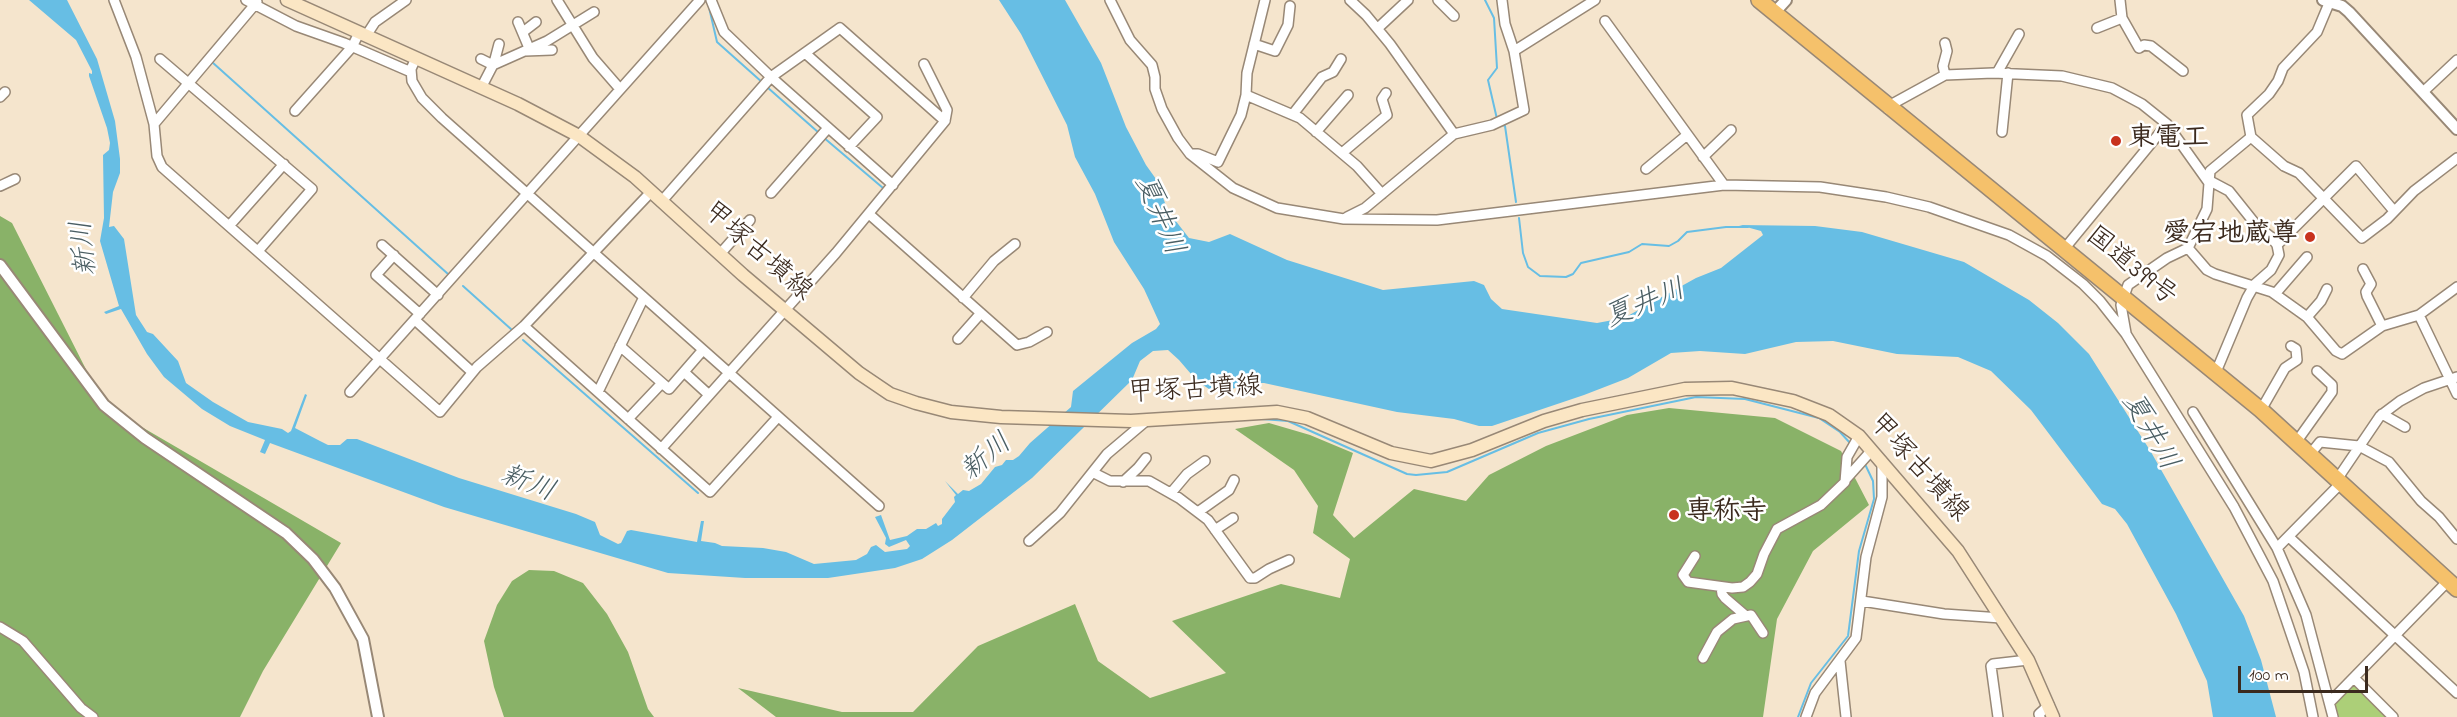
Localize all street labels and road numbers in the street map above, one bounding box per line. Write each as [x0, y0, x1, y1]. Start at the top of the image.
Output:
street label: 甲塚古墳線 [694, 196, 818, 310]
street label: 国道399号 [2078, 221, 2182, 315]
street label: 甲塚古墳線 [1127, 372, 1263, 412]
street label: 甲塚古墳線 [1860, 408, 1974, 530]

